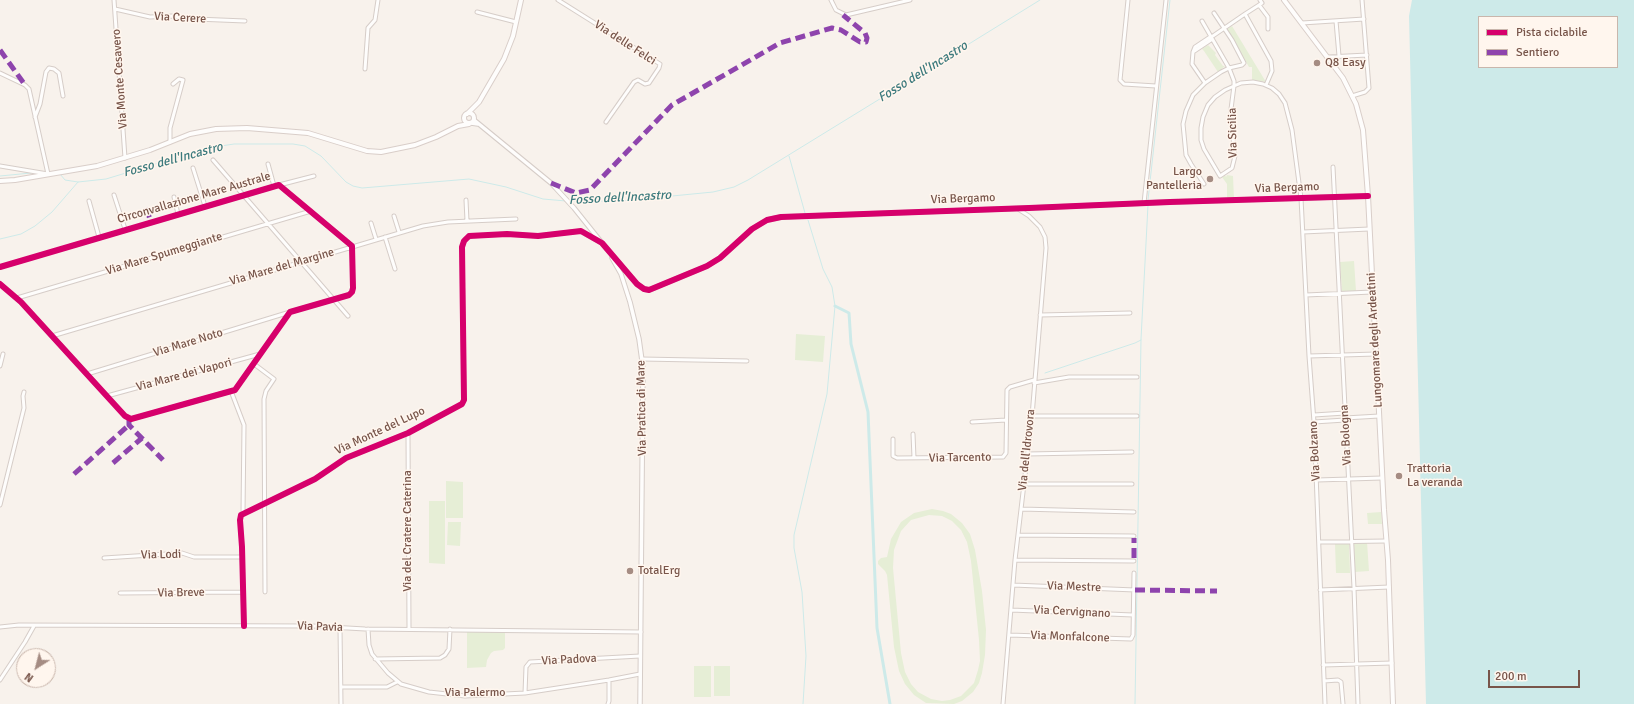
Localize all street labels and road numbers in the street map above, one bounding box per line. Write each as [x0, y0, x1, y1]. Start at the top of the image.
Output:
street label: Via Cerere [153, 9, 207, 27]
street label: Via delle Felci [591, 18, 659, 68]
street label: Via Monte Cesavero [109, 29, 131, 129]
street label: Via Sicilia [1225, 108, 1241, 158]
street label: Circonvallazione Mare Australe [116, 169, 272, 227]
street label: Via Bergamo [1254, 180, 1320, 196]
street label: Via Bergamo [930, 191, 996, 207]
street label: Via Mare Spumeggiante [104, 229, 224, 279]
street label: Via Mare del Margine [228, 245, 336, 289]
street label: Lungomare degli Ardeatini [1364, 272, 1386, 408]
street label: Via Mare Noto [151, 326, 225, 360]
street label: Via Mare dei Vapori [134, 355, 234, 395]
street label: Via Pratica di Mare [634, 360, 650, 456]
street label: Via Monte del Lupo [333, 404, 427, 458]
street label: Via Bologna [1337, 404, 1355, 466]
street label: Via dell'Idrovora [1016, 408, 1038, 492]
street label: Via Bolzano [1306, 420, 1324, 482]
street label: Via Tarcento [929, 450, 991, 466]
street label: Via del Cratere Caterina [401, 470, 415, 592]
street label: Via Lodi [141, 547, 181, 563]
street label: Via Mestre [1047, 579, 1101, 595]
street label: Via Breve [157, 585, 205, 601]
street label: Via Cervignano [1033, 603, 1111, 621]
street label: Via Pavia [297, 619, 343, 635]
street label: Via Monfalcone [1030, 628, 1110, 646]
street label: Via Padova [541, 651, 597, 669]
street label: Via Palermo [444, 686, 506, 700]

